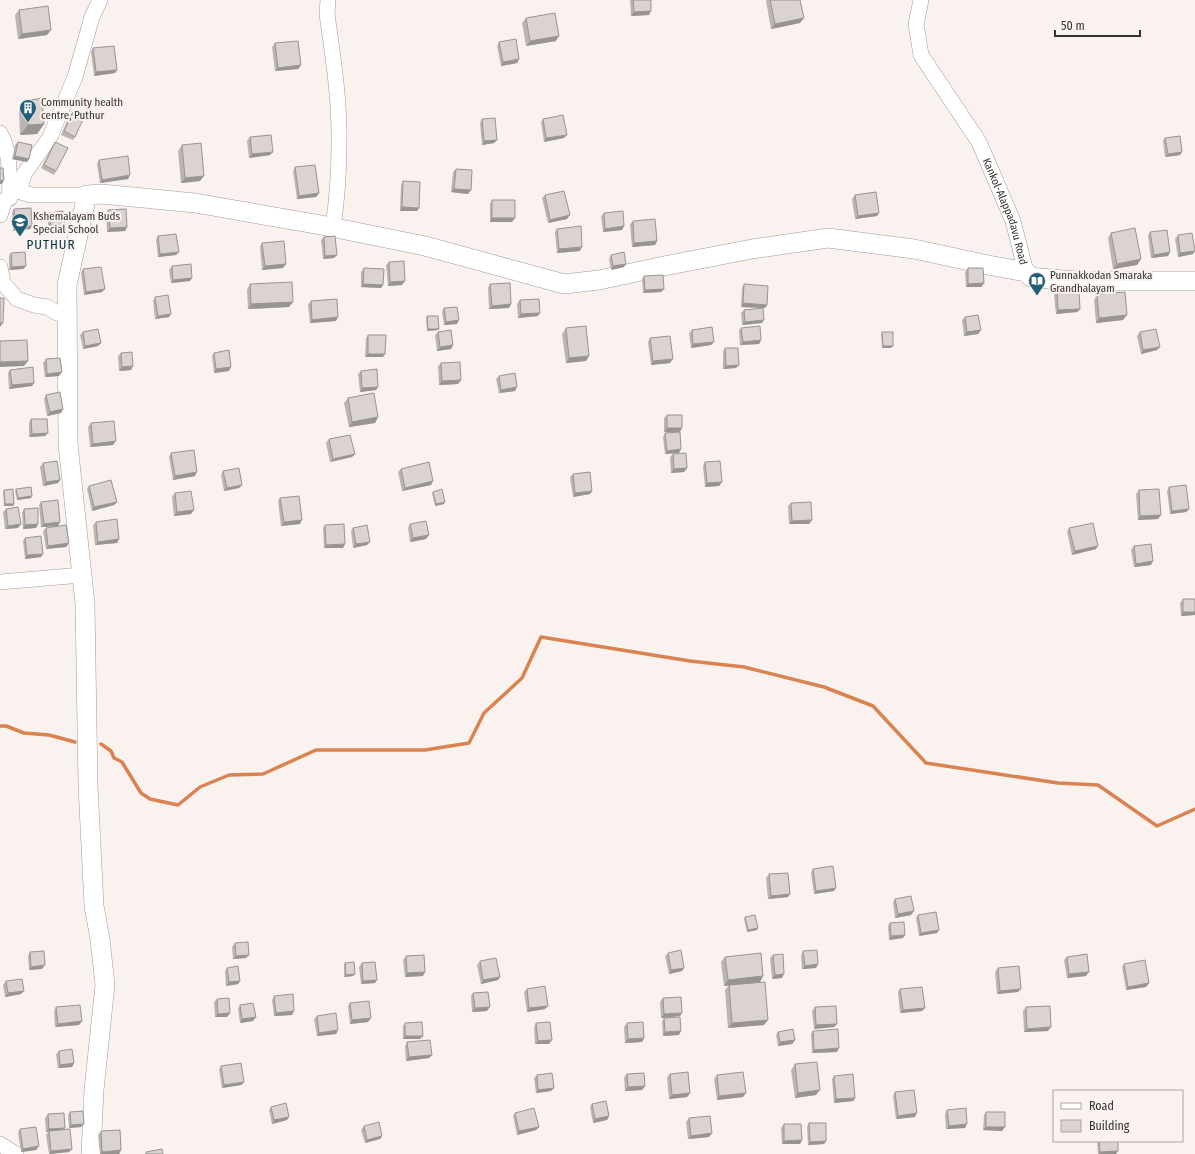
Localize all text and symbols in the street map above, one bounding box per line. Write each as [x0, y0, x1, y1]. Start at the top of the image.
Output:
scale bar [1055, 12, 1140, 38]
text: 50 m [1061, 19, 1085, 33]
place label: Community health centre, Puthur [41, 96, 123, 122]
building icon: Community health centre, Puthur [18, 98, 38, 123]
street label: Kankol-Alappadavu Road [980, 156, 1030, 266]
place label: Kshemalayam Buds Special School [33, 210, 120, 236]
school or university icon: Kshemalayam Buds Special School [10, 212, 30, 237]
district label: PUTHUR [26, 237, 76, 252]
place label: Punnakkodan Smaraka Grandhalayam [1050, 269, 1152, 295]
library icon: Punnakkodan Smaraka Grandhalayam [1027, 271, 1047, 296]
legend [1053, 1090, 1183, 1142]
text: Road [1089, 1099, 1114, 1113]
text: Building [1089, 1119, 1130, 1133]

